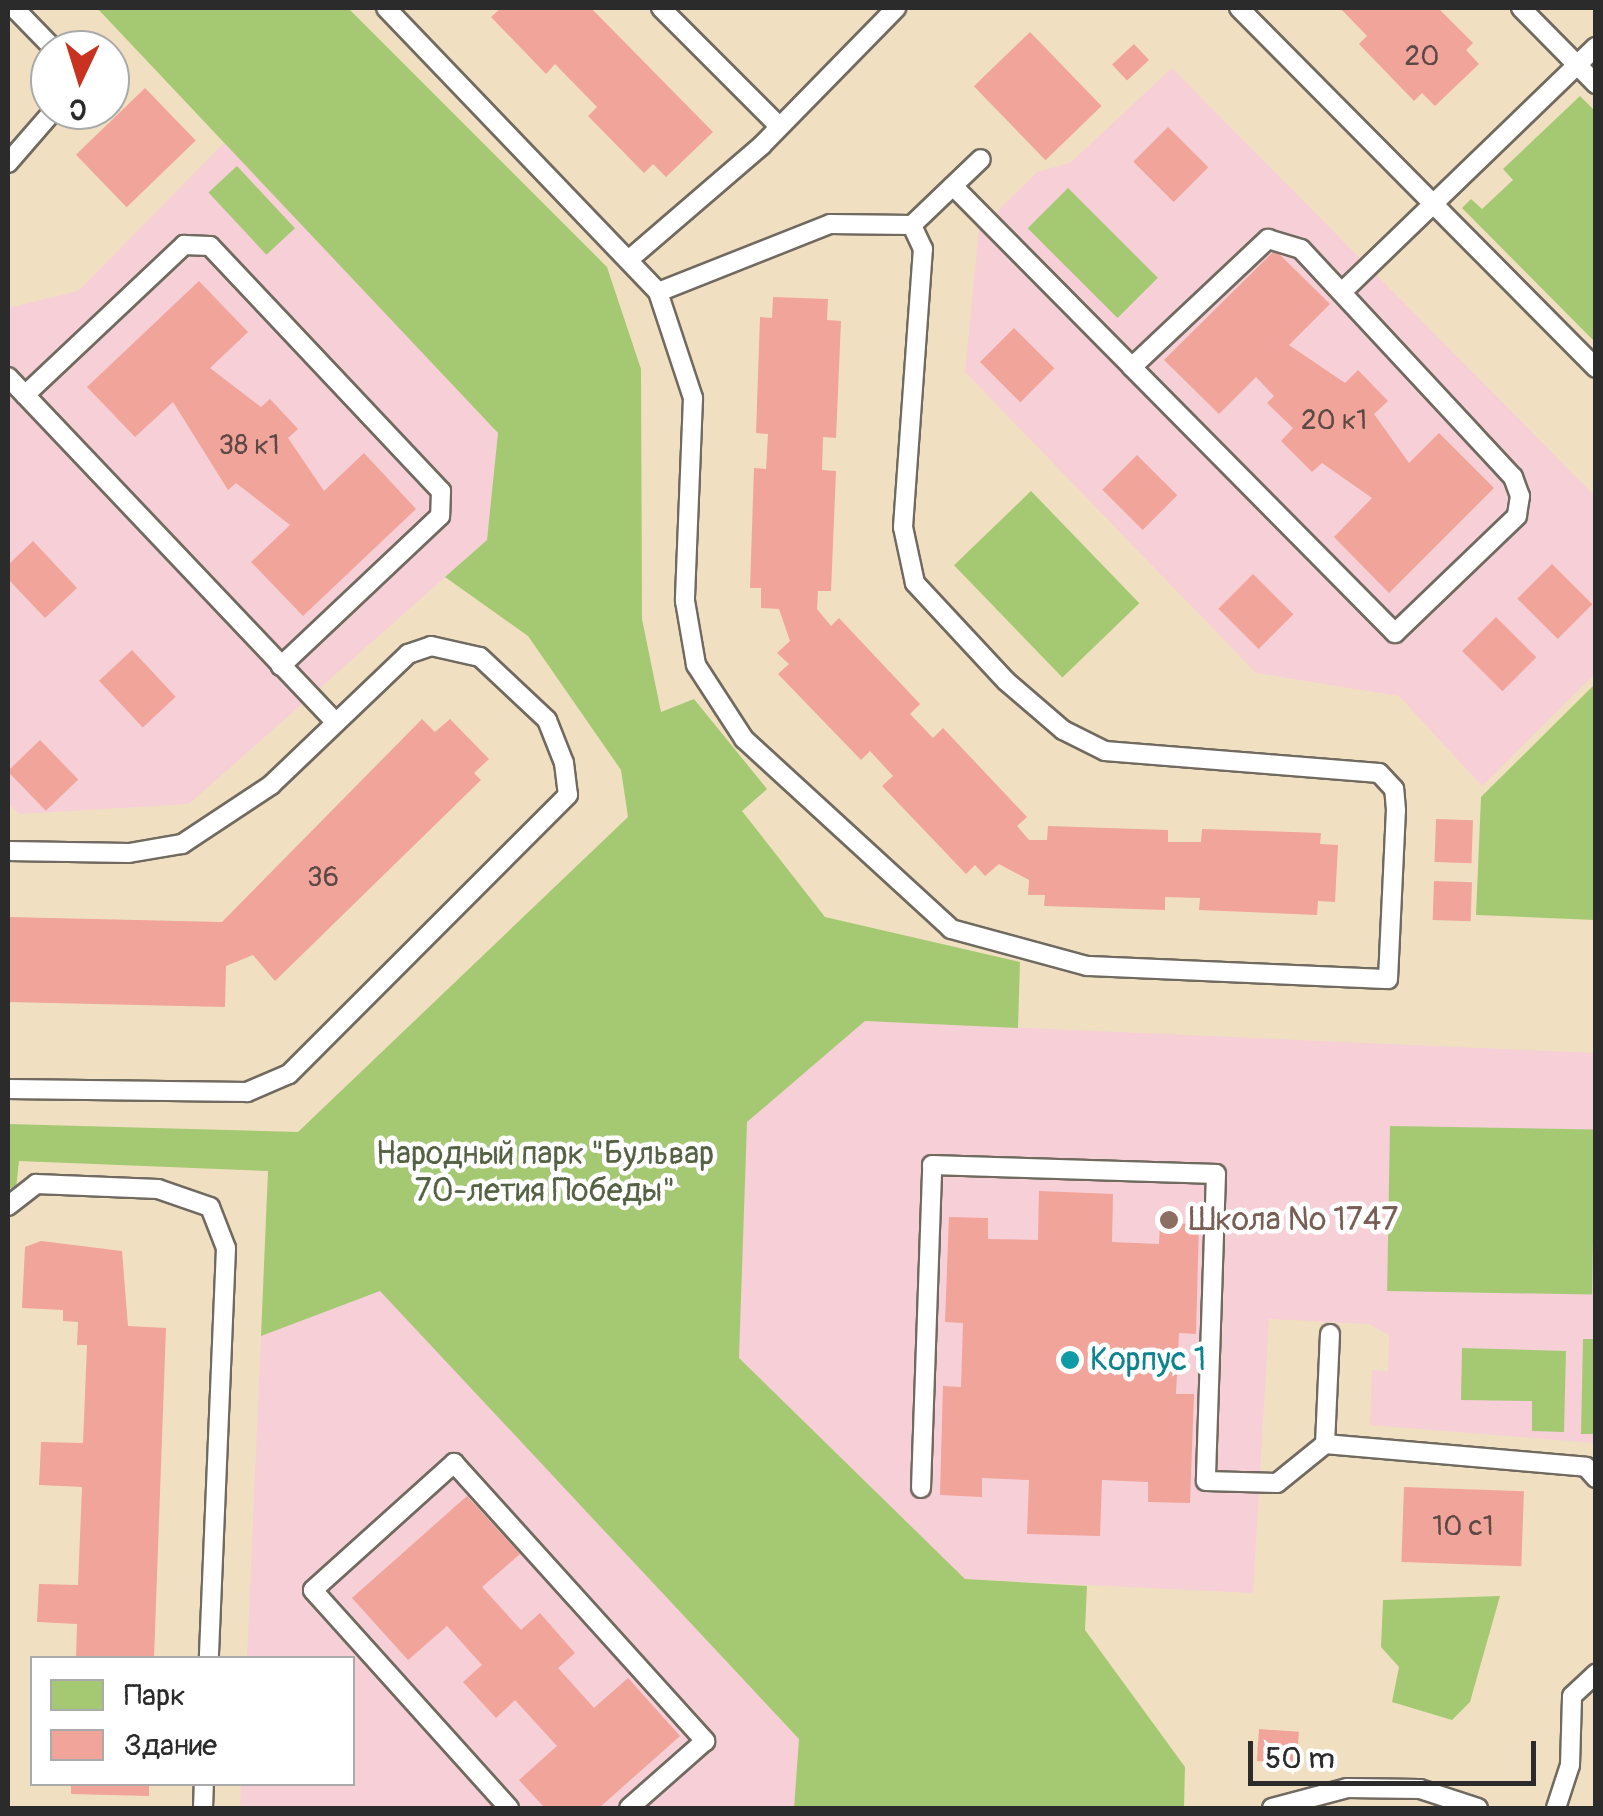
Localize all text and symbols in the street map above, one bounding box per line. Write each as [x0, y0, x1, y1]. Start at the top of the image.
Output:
north arrow [30, 30, 130, 130]
house number: 20 [1405, 40, 1439, 74]
text: С [68, 90, 88, 126]
house number: 20 к1 [1301, 404, 1367, 438]
house number: 38 к1 [218, 429, 280, 463]
house number: 36 [307, 861, 339, 895]
park label: Народный парк "Бульвар 70-летия Победы" [376, 1136, 714, 1211]
place label: Школа № 1747 [1189, 1201, 1398, 1239]
marker: Школа № 1747 [1158, 1209, 1180, 1231]
place label: Корпус 1 [1090, 1341, 1206, 1379]
marker: Корпус 1 [1059, 1349, 1081, 1371]
house number: 10 с1 [1432, 1510, 1494, 1544]
legend [30, 1656, 355, 1786]
text: Парк [124, 1677, 186, 1714]
scale bar [1253, 1721, 1540, 1783]
text: Здание [124, 1727, 217, 1764]
text: 50 m [1265, 1740, 1335, 1777]

